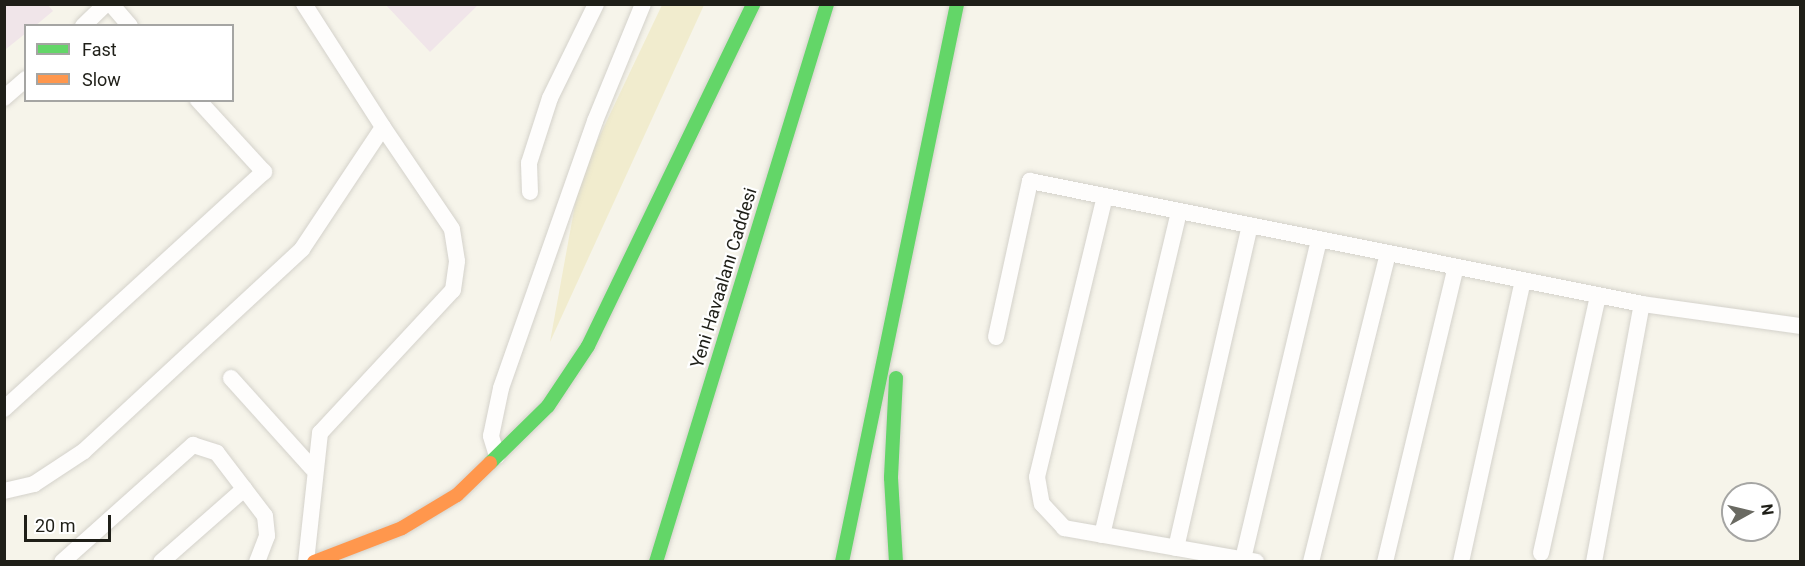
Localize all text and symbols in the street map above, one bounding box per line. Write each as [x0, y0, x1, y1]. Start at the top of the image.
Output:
legend [24, 24, 234, 102]
text: Fast [82, 39, 117, 60]
text: Slow [82, 69, 121, 90]
street label: Yeni Havaalanı Caddesi [686, 185, 762, 371]
north arrow [1721, 482, 1781, 542]
scale bar [27, 503, 114, 541]
text: N [1757, 503, 1778, 517]
text: 20 m [35, 515, 75, 536]

